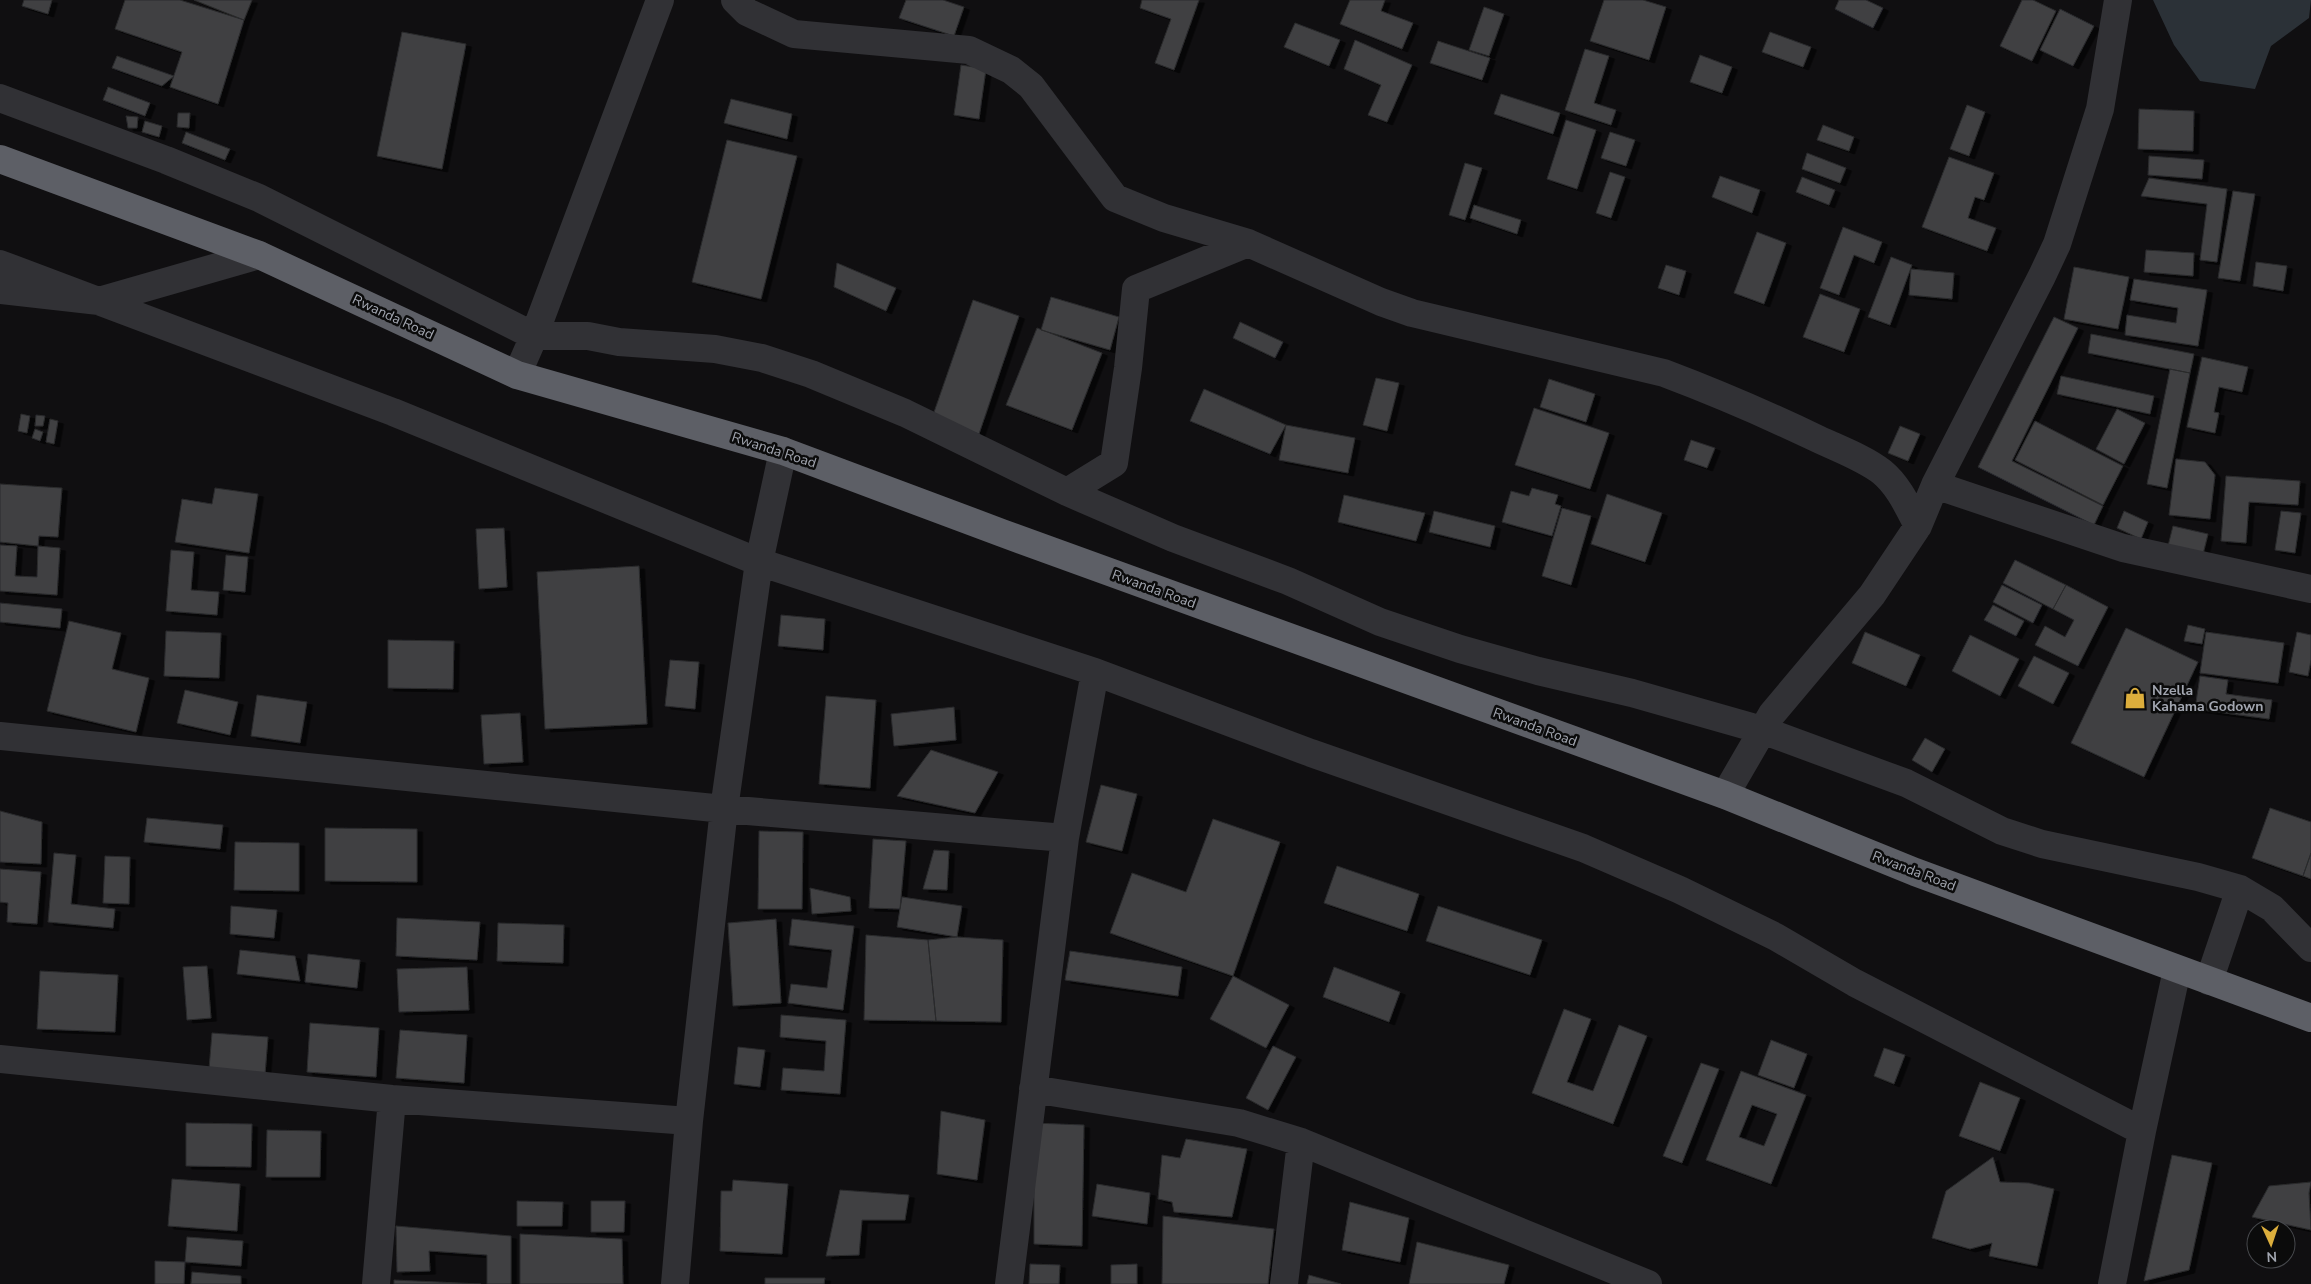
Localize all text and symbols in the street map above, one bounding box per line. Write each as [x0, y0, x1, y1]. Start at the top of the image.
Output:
street label: Rwanda Road [349, 290, 437, 344]
street label: Rwanda Road [729, 427, 819, 473]
street label: Rwanda Road [1109, 565, 1199, 613]
place label: Nzella Kahama Godown [2152, 681, 2263, 716]
shop icon: Nzella Kahama Godown [2122, 685, 2148, 711]
street label: Rwanda Road [1490, 703, 1580, 751]
street label: Rwanda Road [1869, 846, 1959, 896]
north arrow [2246, 1219, 2296, 1269]
text: N [2266, 1247, 2277, 1266]

